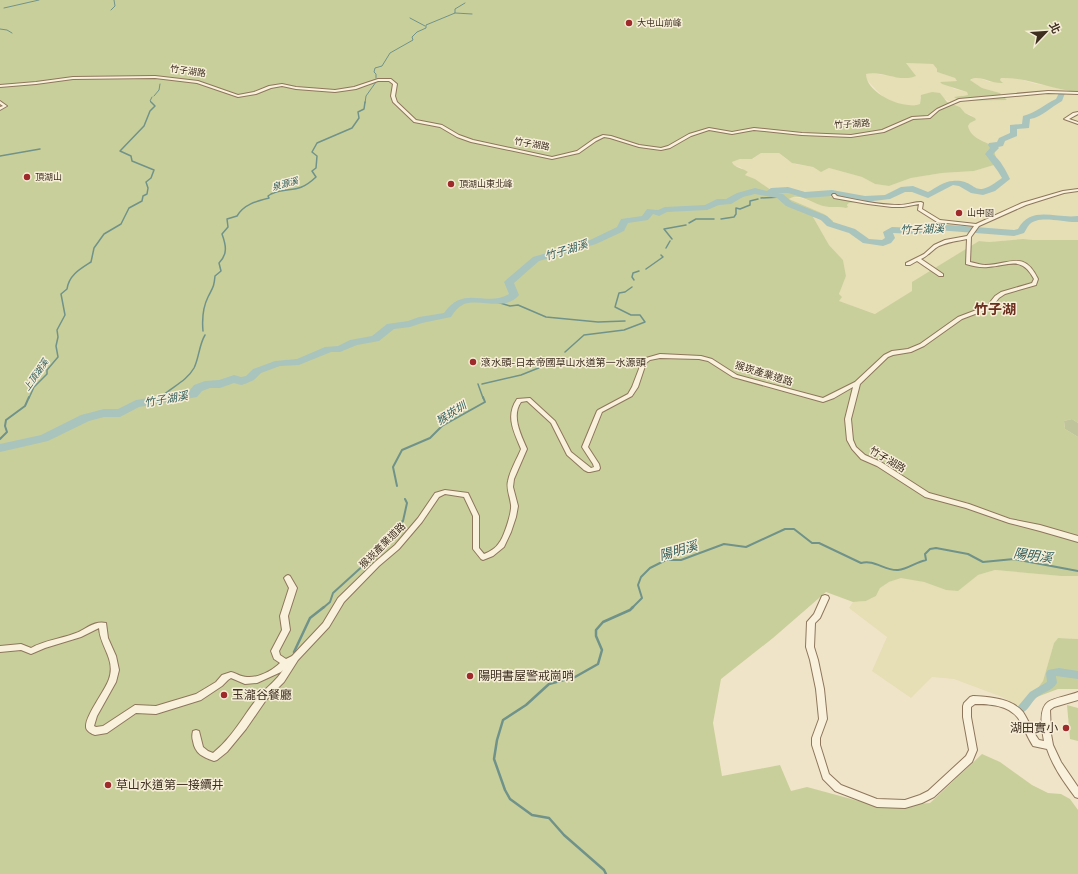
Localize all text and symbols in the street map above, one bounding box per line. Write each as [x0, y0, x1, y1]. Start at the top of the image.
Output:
north arrow [1026, 12, 1066, 52]
place label: 大屯山前峰 [637, 17, 682, 28]
marker: 大屯山前峰 [624, 18, 634, 28]
text: 北 [1046, 20, 1063, 36]
street label: 竹子湖路 [169, 64, 207, 78]
street label: 竹子湖路 [834, 118, 870, 130]
street label: 竹子湖路 [513, 136, 551, 152]
marker: 頂湖山 [22, 172, 32, 182]
place label: 頂湖山 [35, 172, 62, 182]
water label: 泉源溪 [271, 175, 301, 192]
place label: 頂湖山東北峰 [459, 178, 513, 189]
marker: 頂湖山東北峰 [446, 179, 456, 189]
marker: 山中園 [954, 208, 964, 218]
place label: 山中園 [967, 208, 994, 218]
water label: 竹子湖溪 [900, 222, 946, 237]
water label: 竹子湖溪 [543, 237, 591, 263]
district label: 竹子湖 [974, 301, 1016, 317]
water label: 上頂湖溪 [22, 356, 52, 393]
marker: 滾水頭-日本帝國草山水道第一水源頭 [468, 357, 478, 367]
place label: 滾水頭-日本帝國草山水道第一水源頭 [481, 357, 646, 368]
street label: 猴崁產業道路 [734, 359, 794, 388]
water label: 竹子湖溪 [143, 389, 191, 410]
water label: 猴崁圳 [434, 398, 470, 428]
street label: 竹子湖路 [868, 444, 908, 474]
street label: 猴崁產業道路 [357, 520, 407, 570]
water label: 陽明溪 [657, 537, 701, 563]
water label: 陽明溪 [1013, 545, 1055, 566]
place label: 陽明書屋警戒崗哨 [478, 669, 574, 683]
marker: 陽明書屋警戒崗哨 [465, 671, 475, 681]
place label: 玉瀧谷餐廳 [232, 688, 292, 702]
marker: 玉瀧谷餐廳 [219, 690, 229, 700]
place label: 湖田實小 [1010, 721, 1058, 735]
marker: 湖田實小 [1061, 723, 1071, 733]
place label: 草山水道第一接續井 [116, 778, 224, 792]
marker: 草山水道第一接續井 [103, 780, 113, 790]

